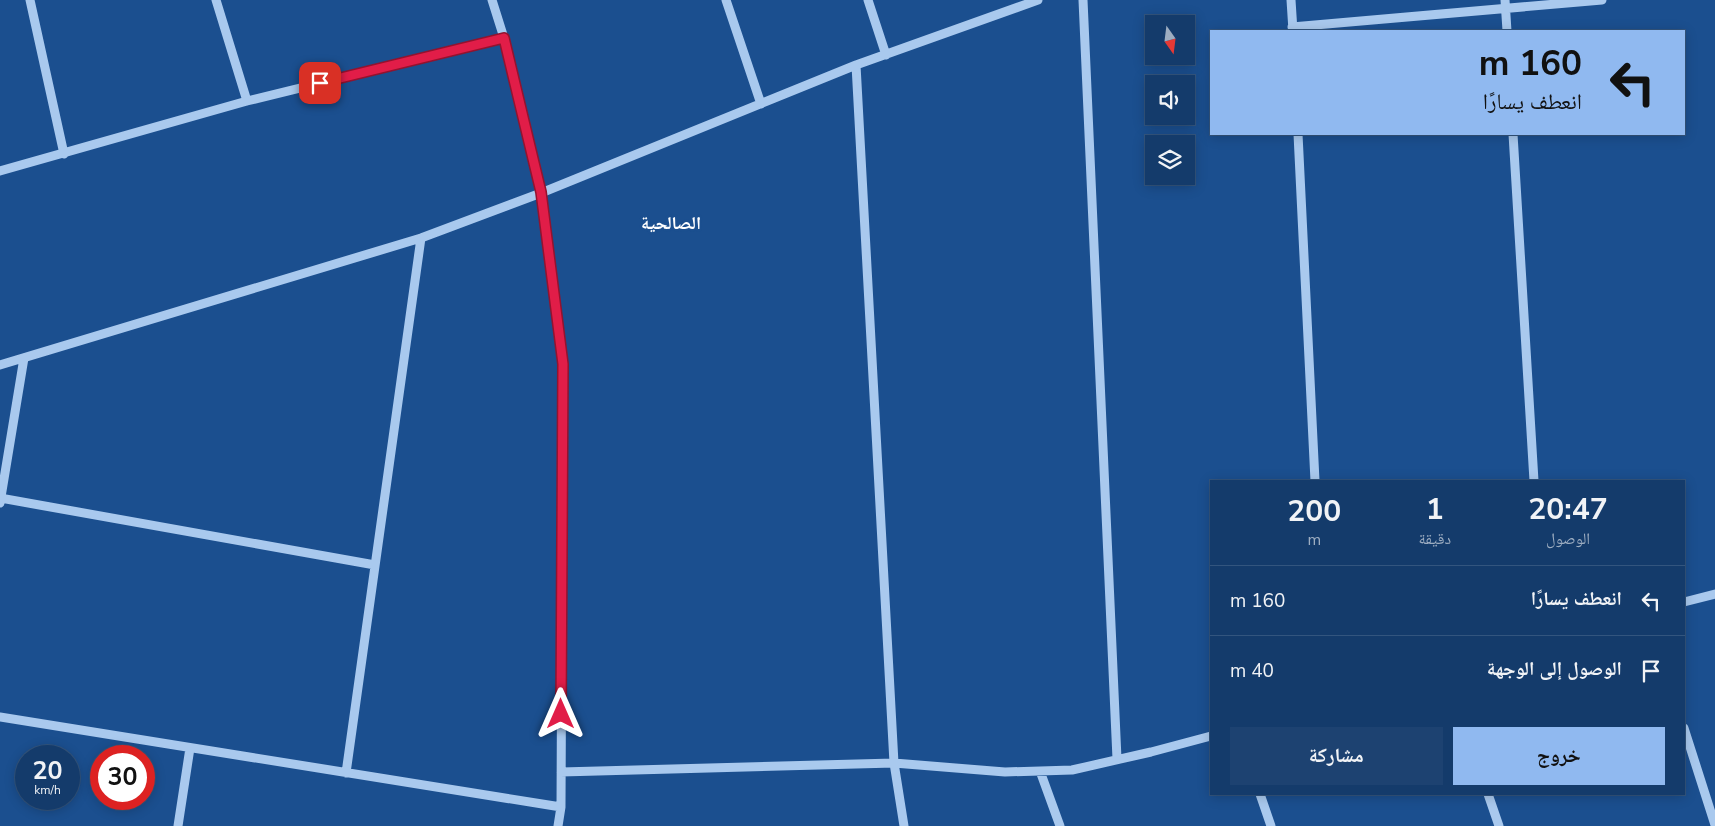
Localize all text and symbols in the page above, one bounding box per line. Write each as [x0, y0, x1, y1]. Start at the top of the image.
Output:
north arrow [1145, 15, 1195, 65]
map controls [1145, 15, 1195, 185]
text: 160 m [1479, 40, 1582, 87]
icon: left [1600, 50, 1665, 115]
pin [299, 62, 341, 104]
icon: arrive [306, 69, 334, 97]
button: sound [1145, 75, 1195, 125]
text: انعطف يسارًا [1483, 87, 1582, 117]
button: layers [1145, 135, 1195, 185]
district label: الصالحية [641, 211, 701, 235]
text: 1 [1426, 489, 1444, 530]
text: 20:47 [1528, 489, 1608, 530]
text: 200 [1287, 491, 1341, 532]
text: دقيقة [1419, 528, 1451, 550]
text: الوصول [1546, 528, 1590, 550]
text: m [1307, 529, 1321, 551]
text: انعطف يسارًا [1531, 586, 1622, 612]
icon: left [1637, 587, 1665, 615]
text: 160 m [1230, 588, 1285, 614]
text: الوصول إلى الوجهة [1487, 656, 1622, 682]
icon: arrive [1637, 657, 1665, 685]
text: 40 m [1230, 658, 1274, 684]
position arrow [534, 687, 586, 739]
button: مشاركة [1230, 727, 1443, 785]
button: خروج [1453, 727, 1665, 785]
speed limit sign: 30 [90, 745, 155, 810]
text: 20 [32, 754, 63, 788]
text: km/h [34, 782, 61, 798]

